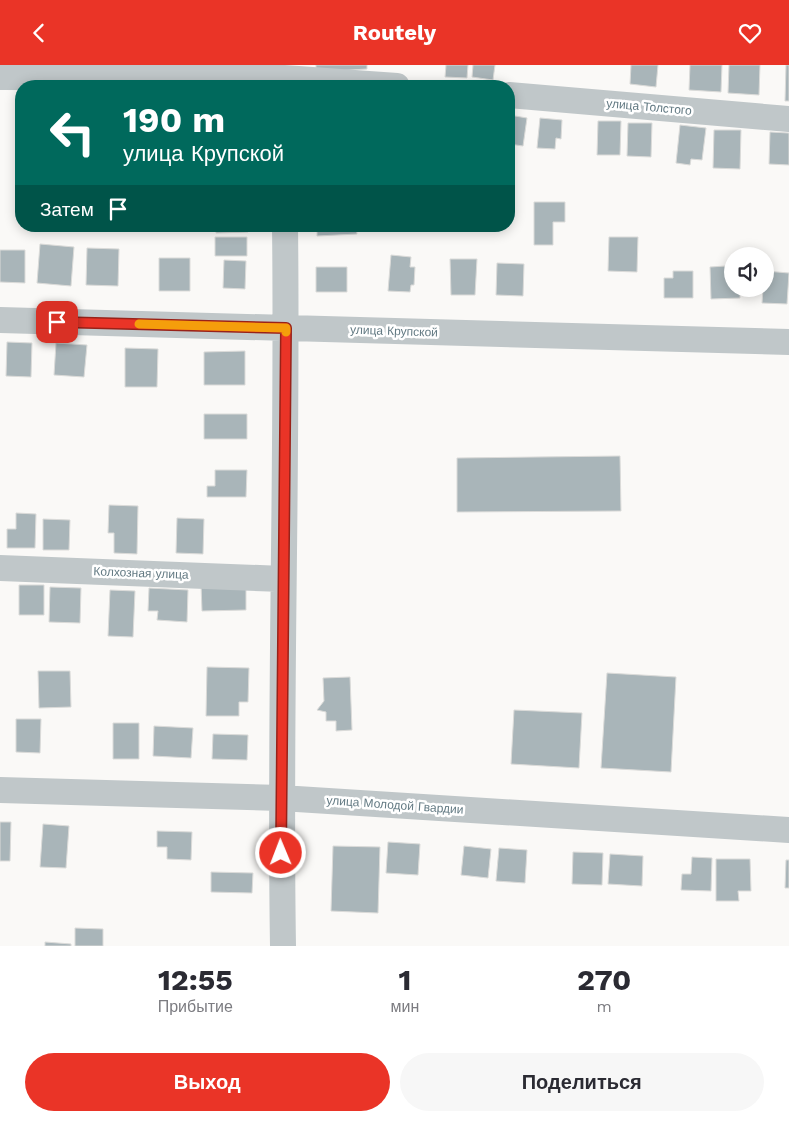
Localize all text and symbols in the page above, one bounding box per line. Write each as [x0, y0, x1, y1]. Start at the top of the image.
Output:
icon: back [25, 19, 53, 47]
icon: heart [736, 19, 764, 47]
text: Routely [353, 20, 436, 45]
street label: улица Толстого [606, 96, 693, 118]
text: 190 m [123, 99, 225, 141]
icon: left [40, 100, 105, 165]
text: улица Крупской [123, 141, 284, 166]
icon: arrive [104, 195, 132, 223]
text: Затем [40, 198, 94, 221]
map controls [724, 247, 774, 297]
button: sound [724, 247, 774, 297]
pin [36, 301, 78, 343]
icon: arrive [43, 308, 71, 336]
street label: улица Крупской [350, 322, 438, 340]
street label: Колхозная улица [93, 564, 189, 582]
street label: улица Молодой Гвардии [326, 793, 464, 817]
position arrow [254, 826, 306, 878]
text: 12:55 [158, 962, 233, 997]
text: 1 [399, 962, 411, 997]
text: 270 [577, 962, 631, 997]
text: Прибытие [158, 997, 233, 1016]
text: мин [391, 997, 419, 1016]
text: m [597, 997, 612, 1016]
button: Выход [25, 1053, 390, 1111]
button: Поделиться [400, 1053, 764, 1111]

